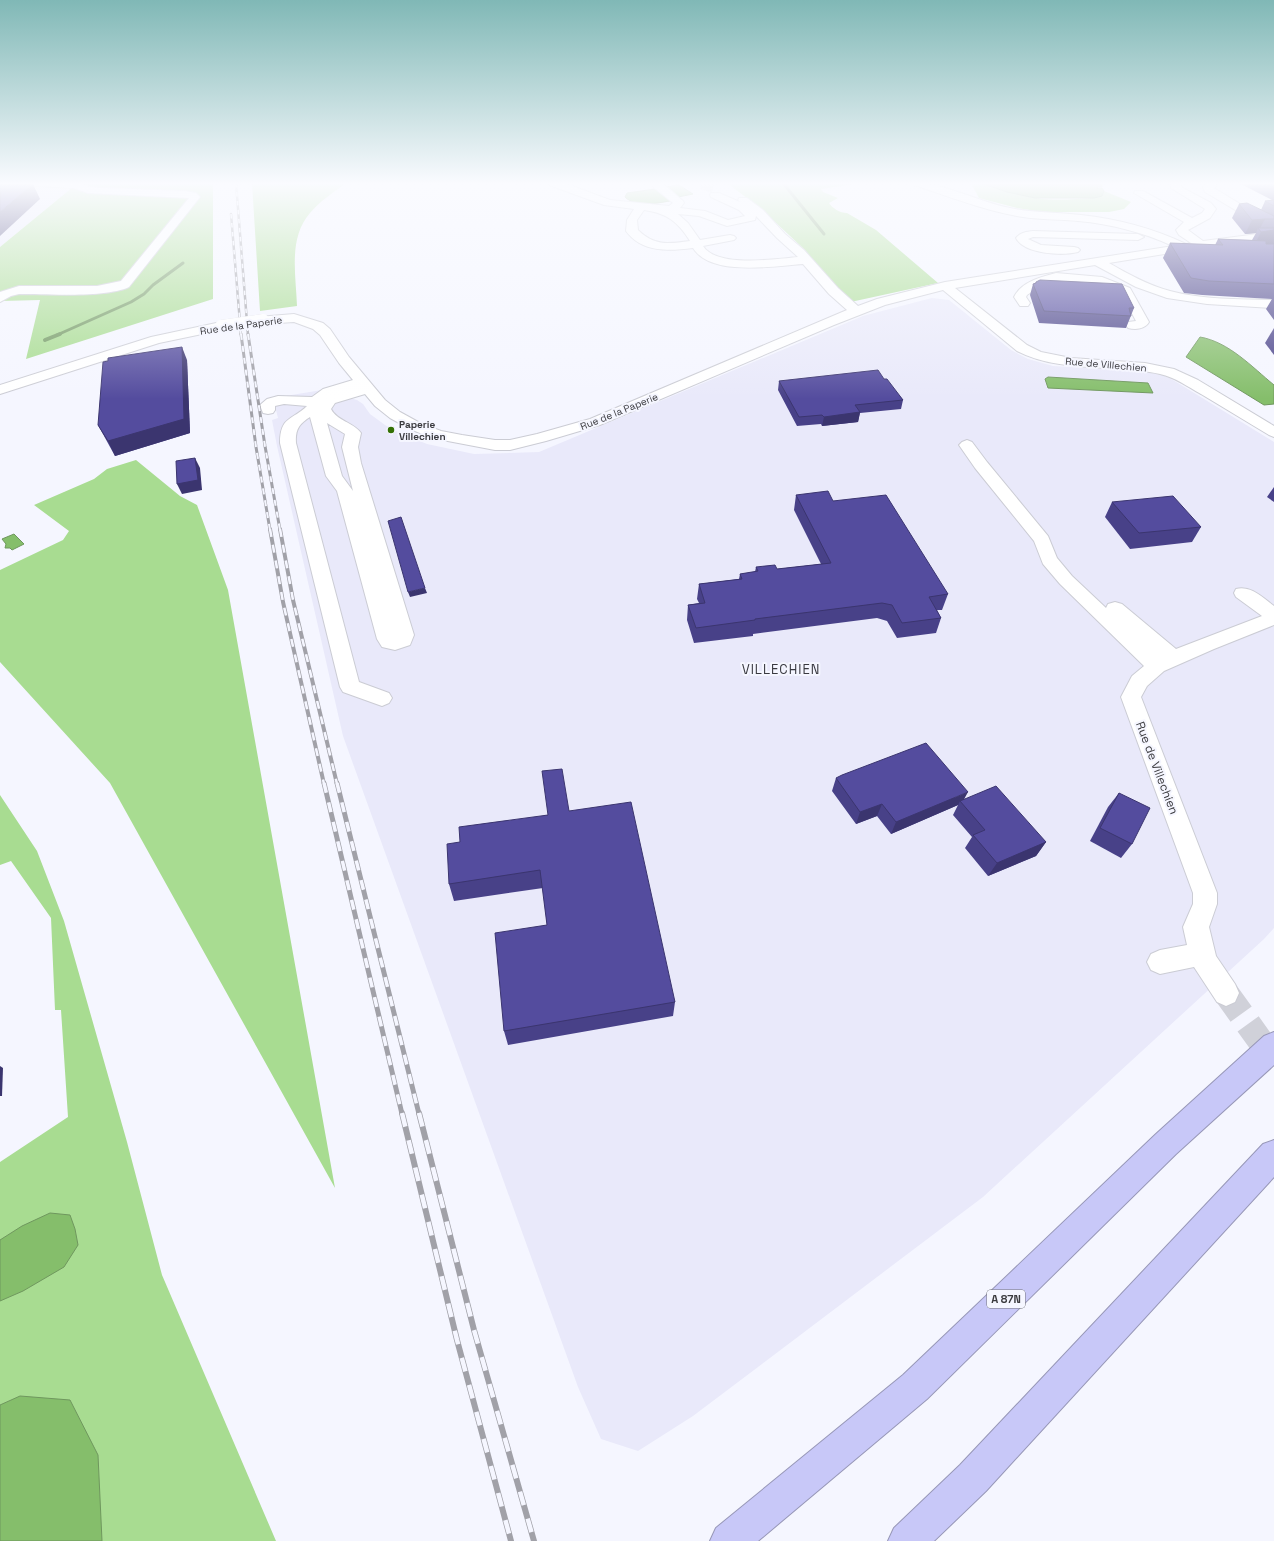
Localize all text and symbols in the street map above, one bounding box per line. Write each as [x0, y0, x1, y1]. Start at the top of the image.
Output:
street label: Rue de la Paperie [199, 313, 283, 338]
street label: Rue de Villechien [1065, 354, 1147, 375]
street label: Rue de la Paperie [578, 390, 660, 433]
place label: Paperie Villechien [399, 418, 446, 443]
marker: Paperie Villechien [386, 425, 396, 435]
district label: VILLECHIEN [742, 661, 820, 678]
street label: Rue de Villechien [1132, 719, 1182, 817]
road number: A 87N [987, 1290, 1025, 1308]

